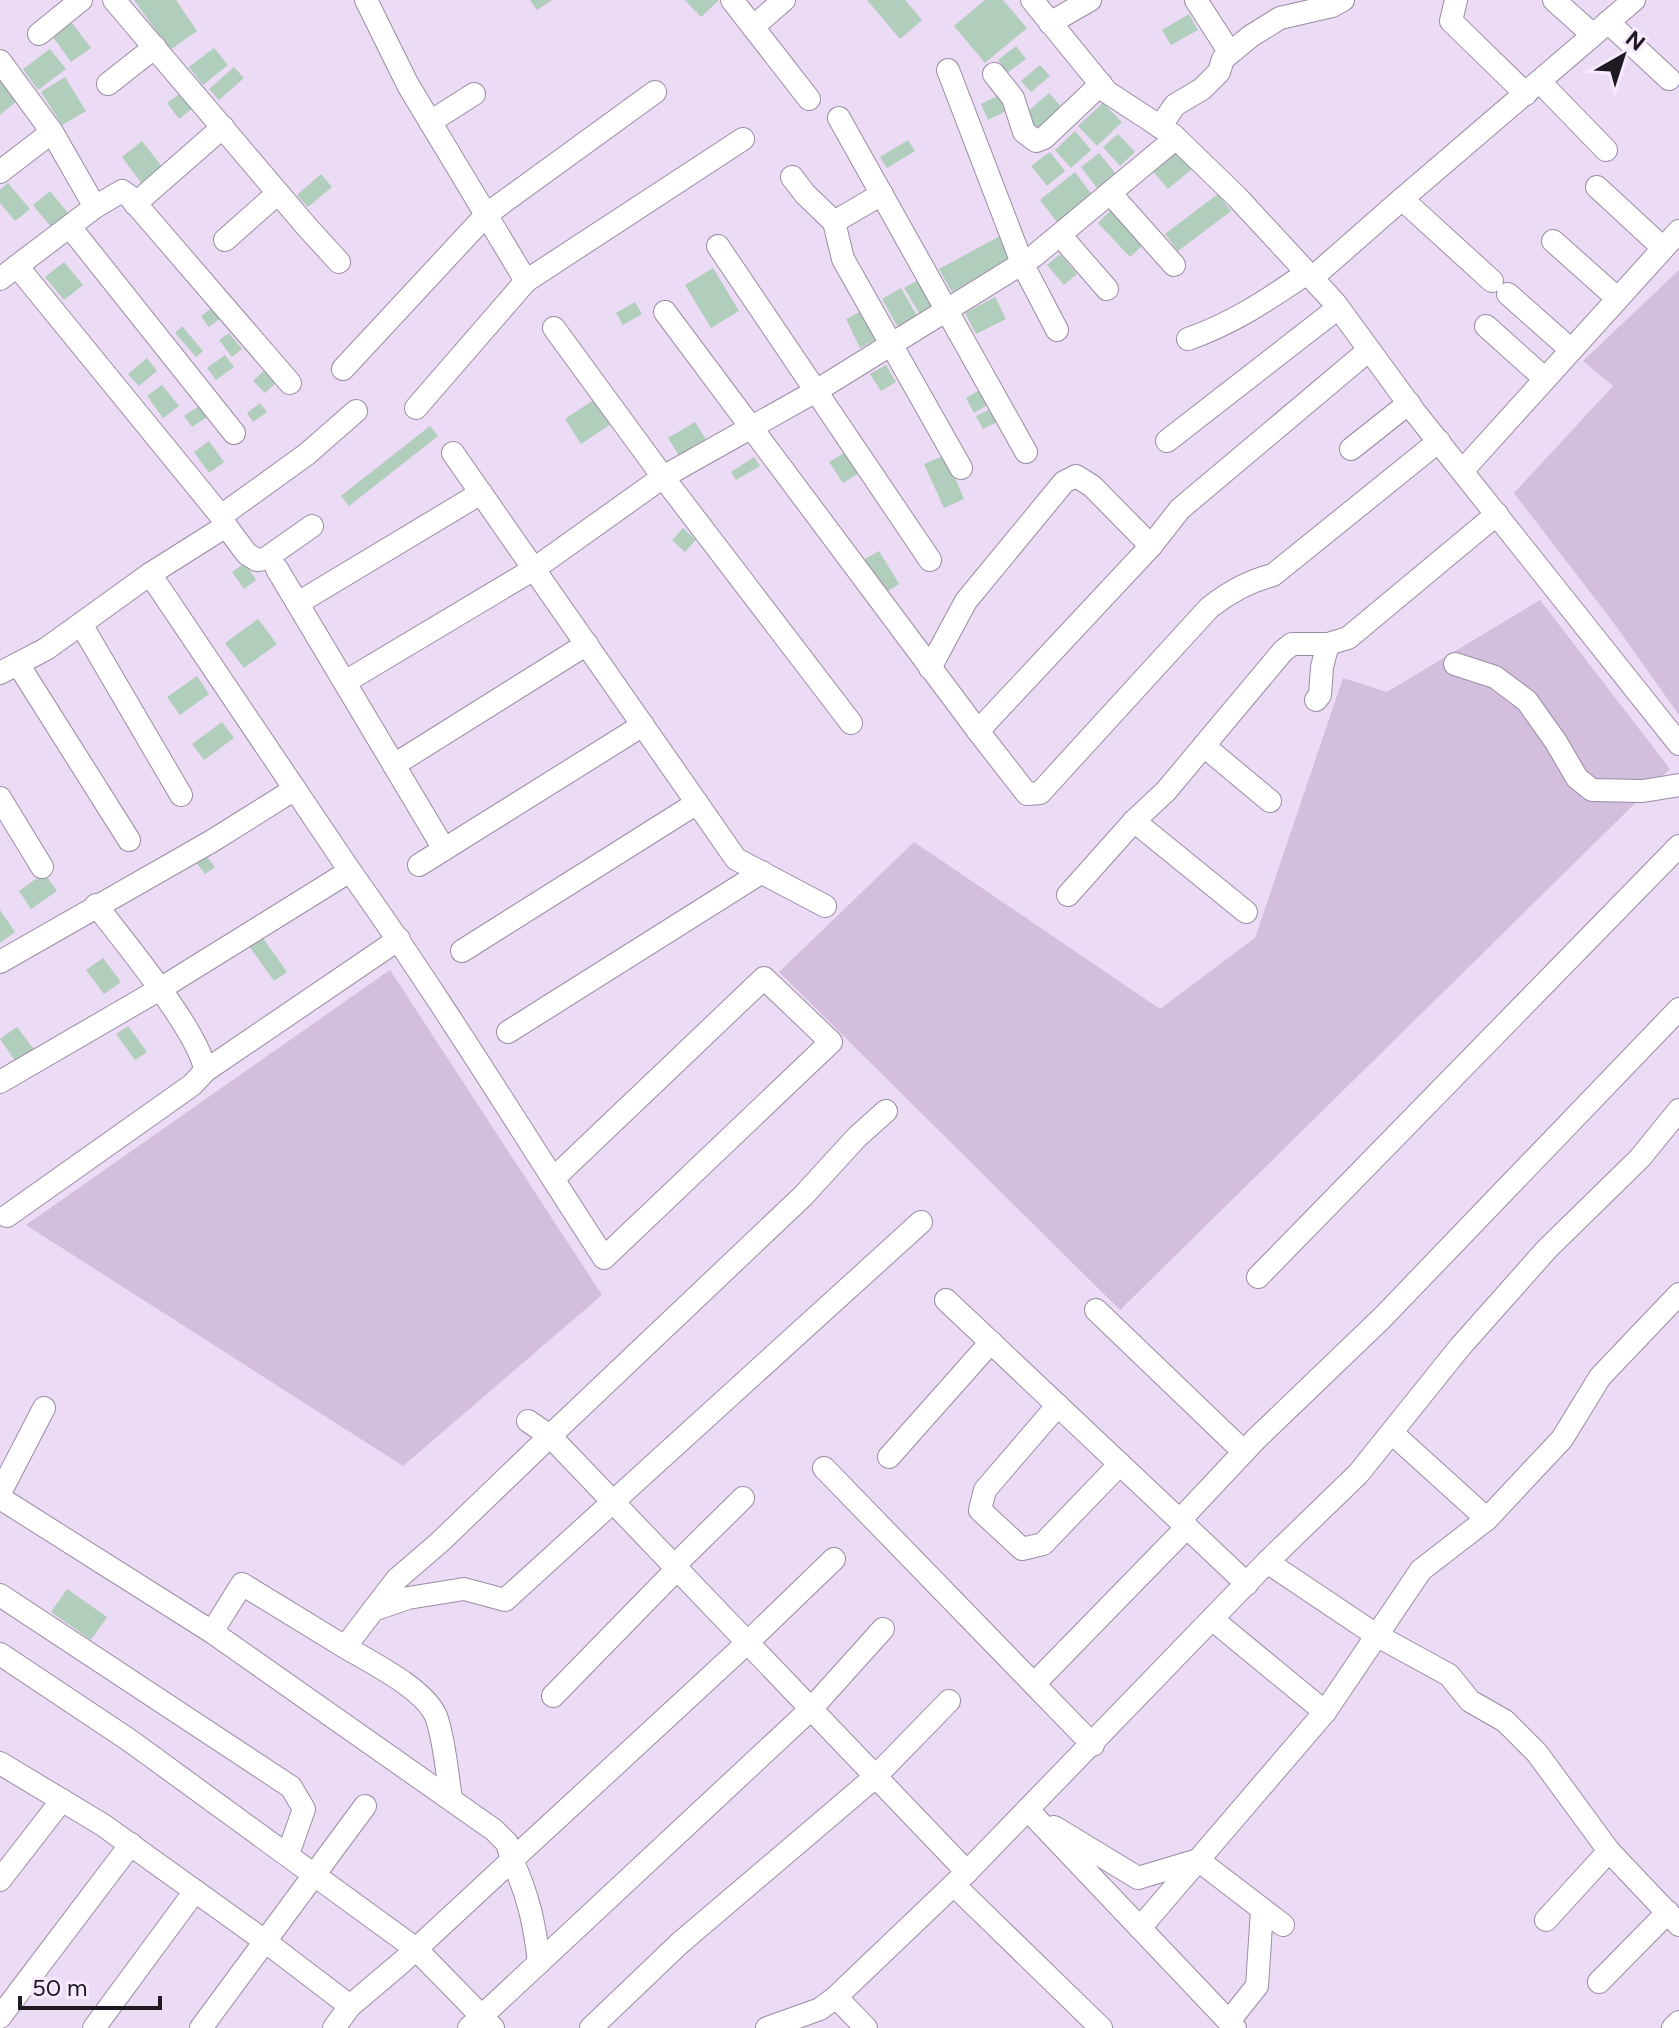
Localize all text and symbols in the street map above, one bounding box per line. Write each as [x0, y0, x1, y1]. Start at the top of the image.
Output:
north arrow [1583, 16, 1663, 96]
text: N [1620, 25, 1650, 57]
scale bar [20, 1960, 160, 2010]
text: 50 m [32, 1973, 88, 2002]

